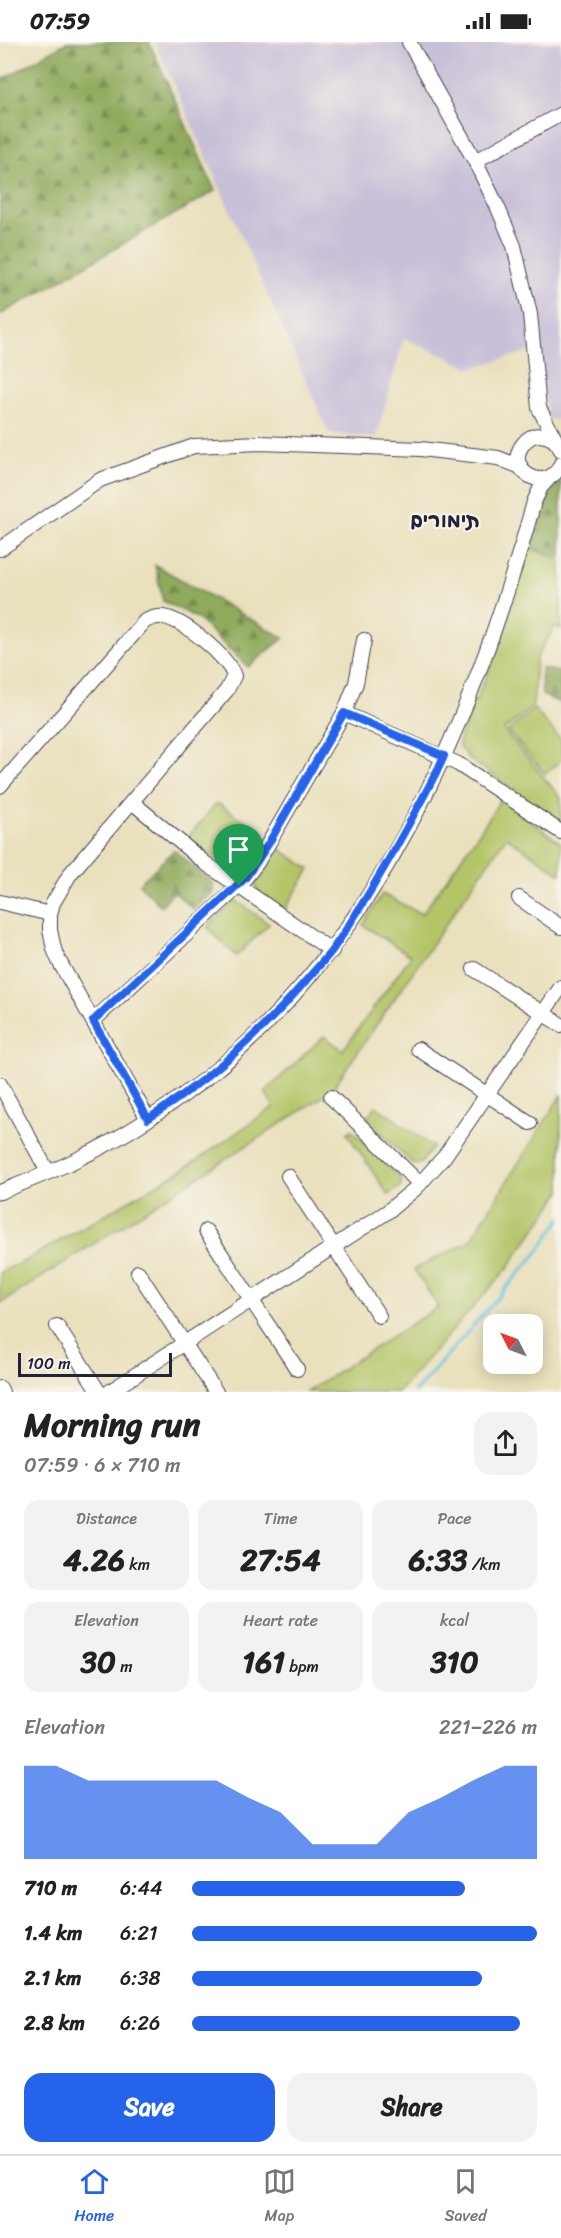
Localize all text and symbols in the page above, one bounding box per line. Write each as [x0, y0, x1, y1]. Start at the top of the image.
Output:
text: 07:59 [30, 2, 90, 41]
district label: תימורים [410, 503, 480, 538]
pin [213, 824, 264, 886]
icon: arrive [222, 833, 255, 866]
north arrow [483, 1314, 543, 1374]
map controls [483, 1314, 543, 1374]
text: 100 m [27, 1349, 71, 1378]
scale bar [18, 1350, 172, 1378]
text: Morning run [24, 1396, 200, 1454]
button: share [474, 1412, 537, 1475]
text: 07:59 · 6 × 710 m [24, 1448, 180, 1483]
text: Distance [76, 1504, 137, 1533]
text: Time [264, 1504, 297, 1533]
text: Pace [438, 1504, 471, 1533]
text: 4.26 [63, 1533, 125, 1587]
text: 27:54 [240, 1533, 321, 1587]
text: 6:33 [409, 1533, 468, 1587]
text: km [125, 1550, 150, 1579]
text: /km [468, 1550, 500, 1579]
text: Elevation [74, 1606, 139, 1635]
text: Heart rate [243, 1606, 318, 1635]
text: kcal [440, 1606, 469, 1635]
text: 30 [81, 1635, 116, 1689]
text: 161 [242, 1635, 285, 1689]
text: 310 [430, 1635, 479, 1689]
text: m [116, 1652, 132, 1681]
text: bpm [285, 1652, 319, 1681]
text: Elevation [24, 1710, 105, 1745]
text: 221–226 m [439, 1710, 537, 1745]
text: 710 m [24, 1871, 77, 1906]
text: 6:44 [120, 1871, 162, 1906]
text: 1.4 km [24, 1916, 82, 1951]
text: 6:21 [120, 1916, 158, 1951]
text: 2.1 km [24, 1961, 81, 1996]
text: 6:38 [120, 1961, 160, 1996]
text: 2.8 km [24, 2006, 85, 2041]
text: 6:26 [120, 2006, 160, 2041]
button: Save [24, 2073, 275, 2142]
button: Share [287, 2073, 537, 2142]
tab: Home [74, 2165, 114, 2230]
tab: Map [263, 2165, 296, 2230]
tab: Saved [444, 2165, 487, 2230]

